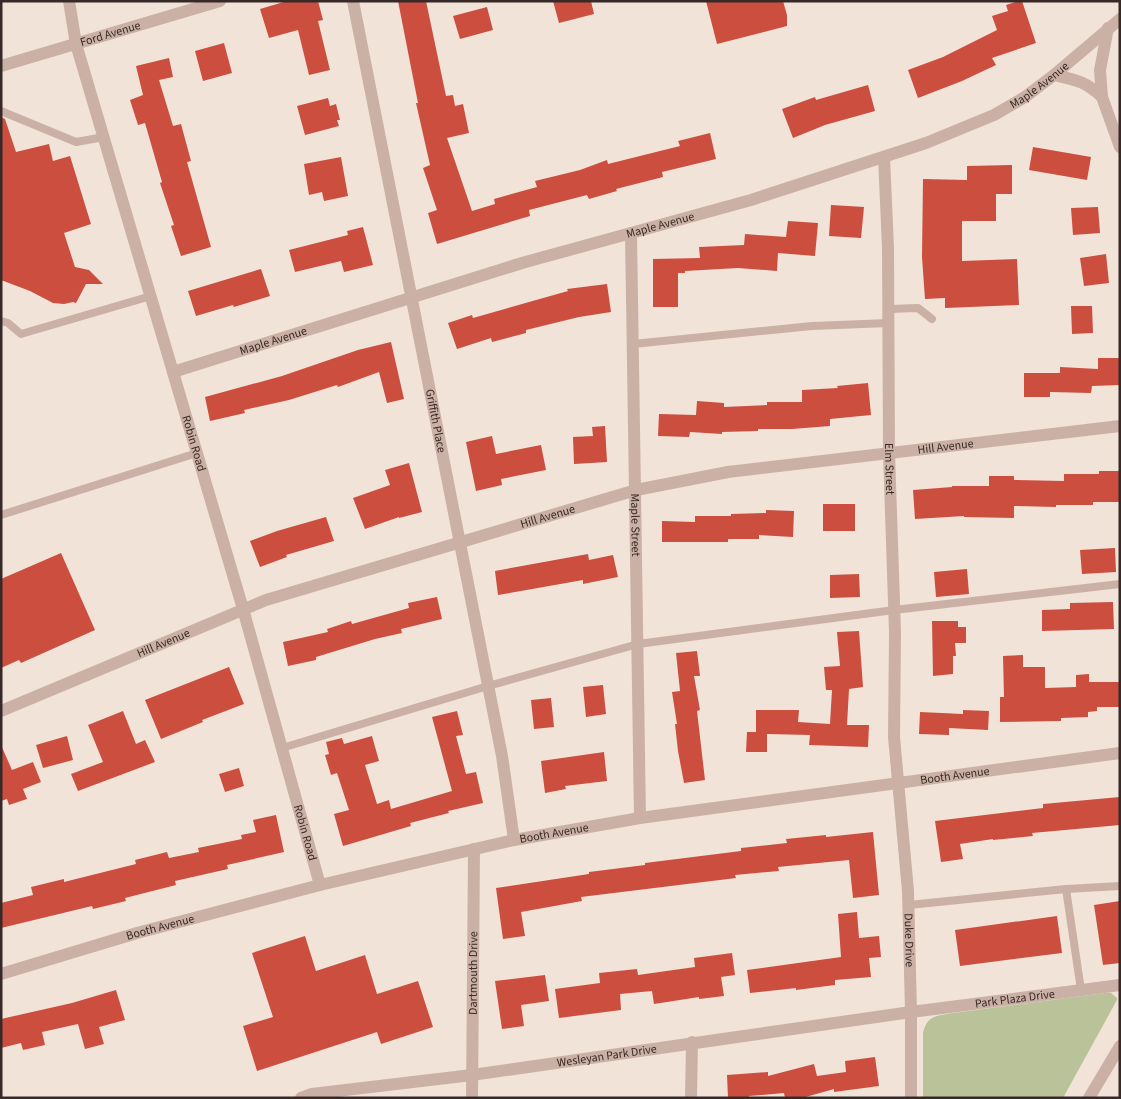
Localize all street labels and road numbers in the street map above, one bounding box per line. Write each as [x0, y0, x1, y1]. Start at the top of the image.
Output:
street label: Ford Avenue [78, 17, 143, 51]
street label: Maple Avenue [1006, 57, 1072, 113]
street label: Maple Avenue [624, 207, 696, 242]
street label: Maple Avenue [237, 322, 309, 359]
street label: Griffith Place [421, 388, 450, 454]
street label: Robin Road [178, 413, 210, 473]
street label: Hill Avenue [916, 435, 974, 458]
street label: Elm Street [880, 443, 899, 495]
street label: Maple Street [627, 493, 644, 557]
street label: Hill Avenue [518, 500, 577, 532]
street label: Hill Avenue [134, 624, 193, 662]
street label: Booth Avenue [919, 762, 991, 788]
street label: Robin Road [289, 803, 321, 863]
street label: Booth Avenue [518, 819, 590, 847]
street label: Booth Avenue [124, 910, 196, 944]
street label: Duke Drive [900, 913, 918, 967]
street label: Dartmouth Drive [464, 931, 482, 1015]
street label: Park Plaza Drive [974, 985, 1056, 1012]
street label: Wesleyan Park Drive [556, 1040, 658, 1071]

